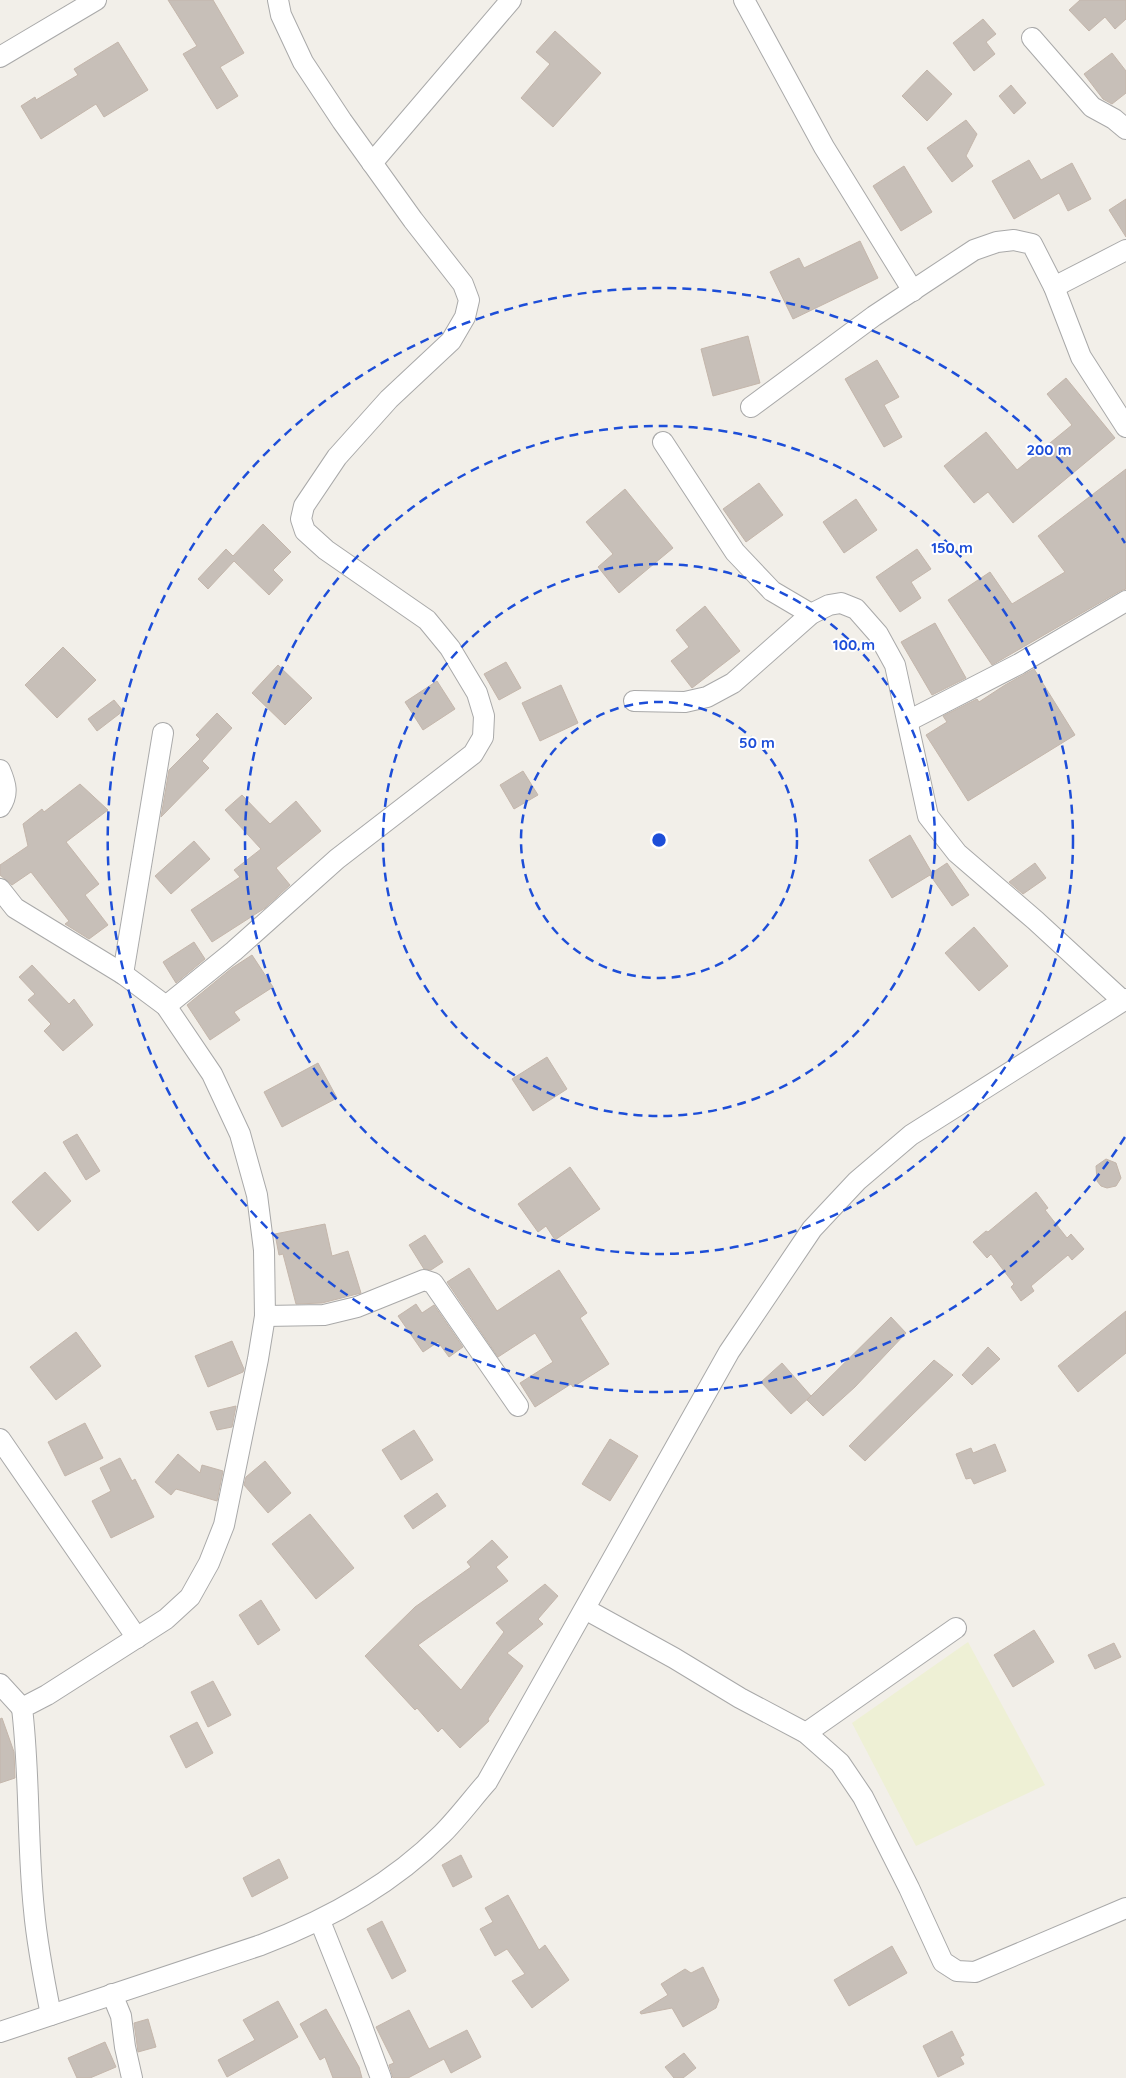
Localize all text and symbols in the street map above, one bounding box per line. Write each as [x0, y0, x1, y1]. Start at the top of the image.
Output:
text: 200 m [1027, 440, 1072, 459]
text: 150 m [931, 538, 973, 557]
text: 100 m [833, 635, 875, 654]
text: 50 m [739, 733, 775, 752]
centre of rings [650, 831, 668, 849]

